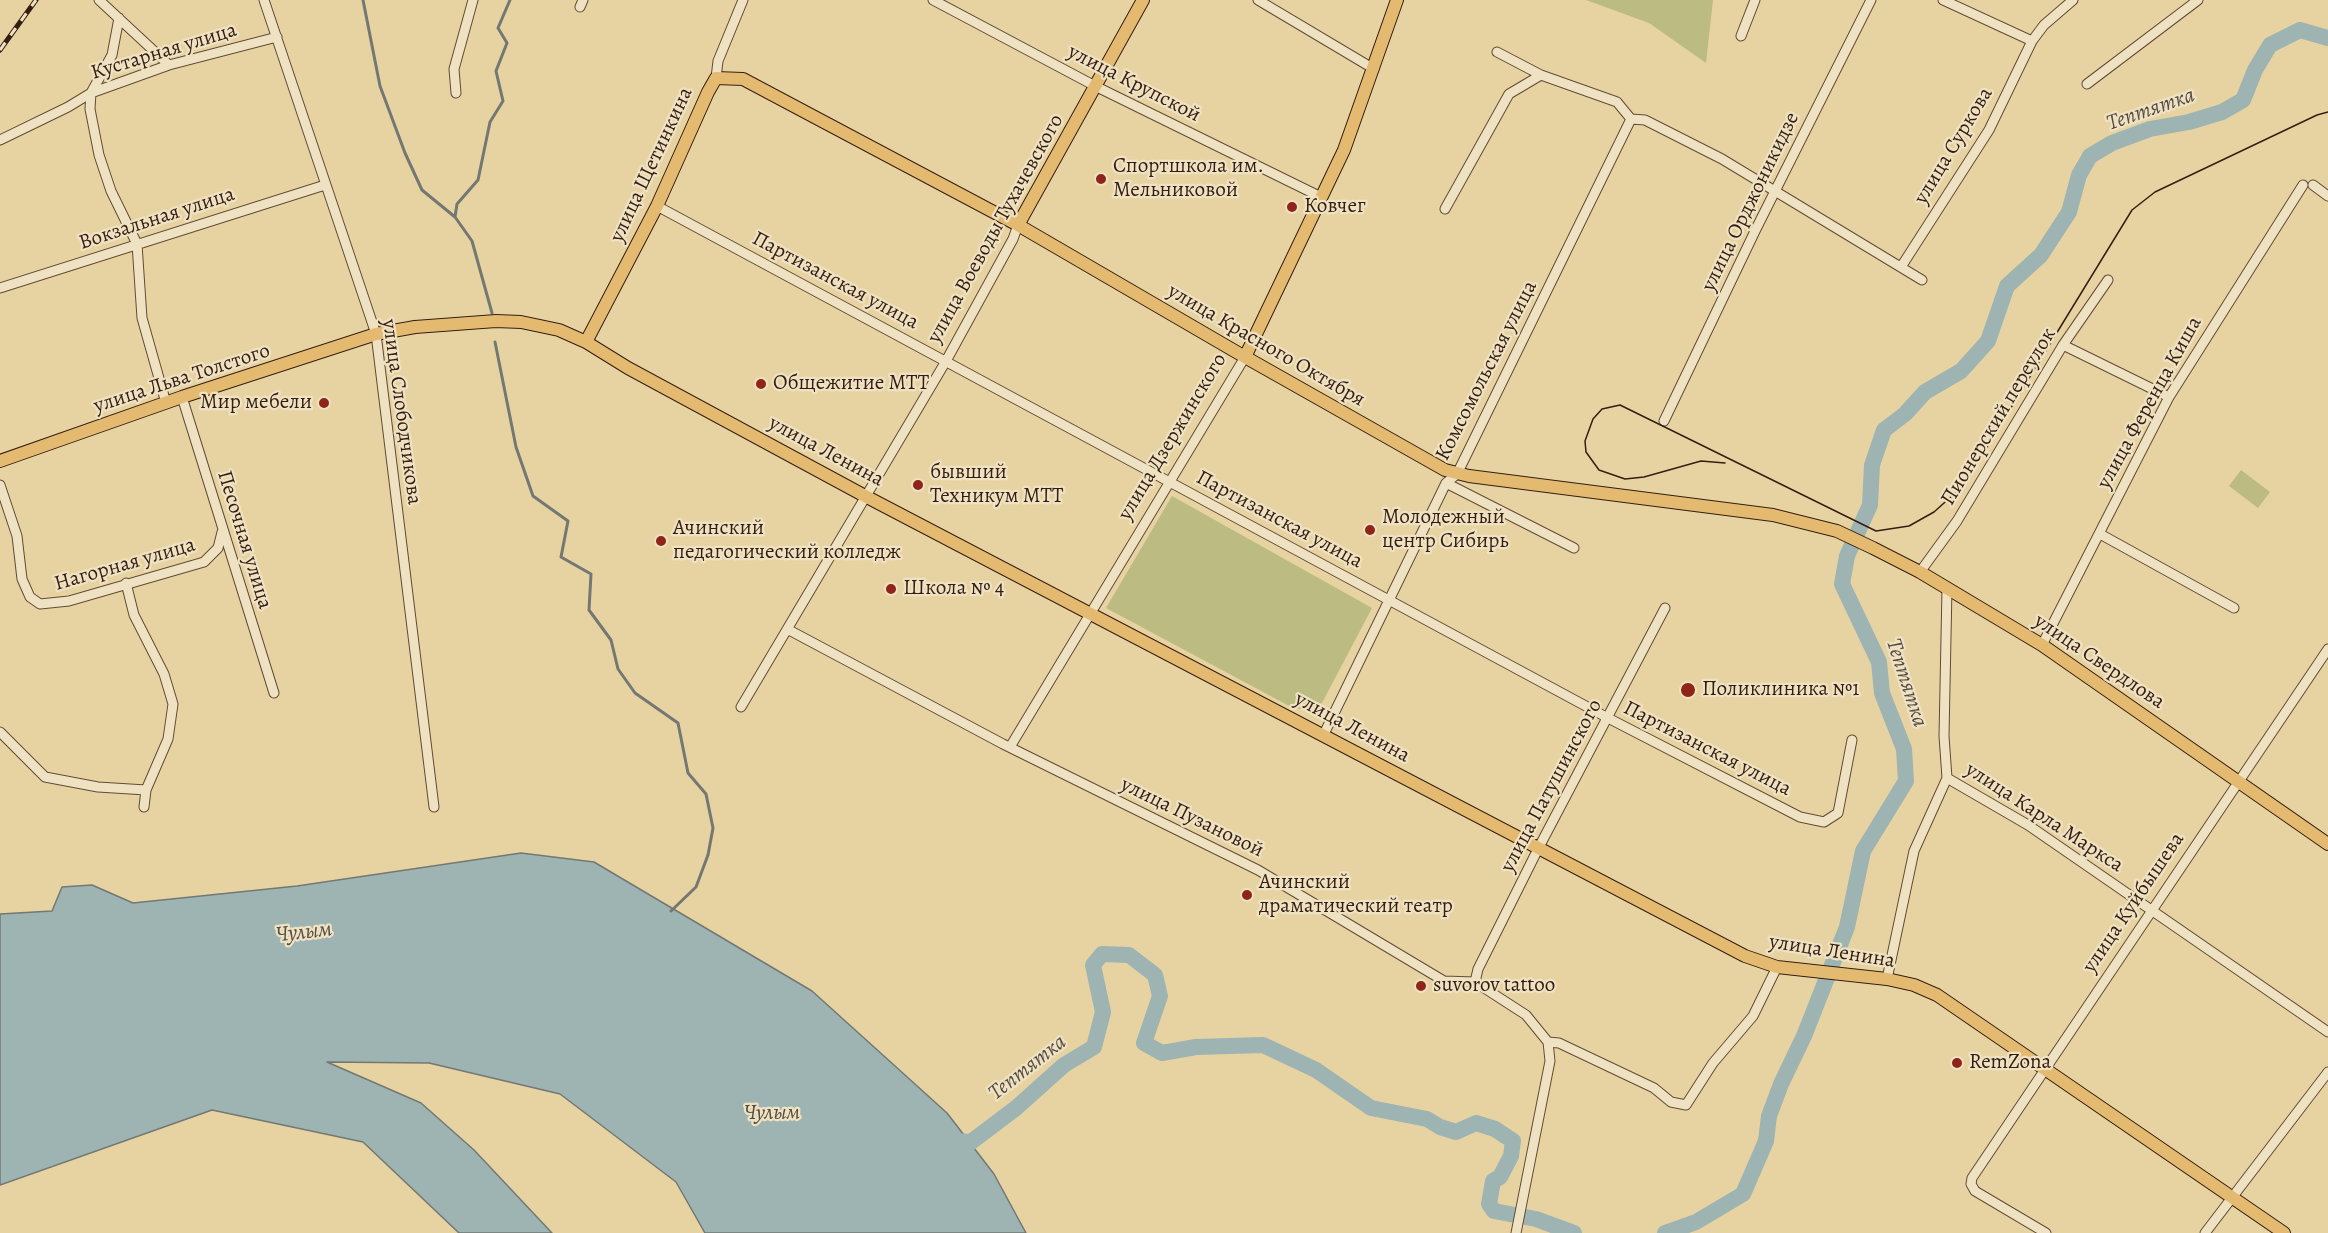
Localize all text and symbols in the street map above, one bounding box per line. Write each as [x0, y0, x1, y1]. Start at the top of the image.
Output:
street label: Кустарная улица [88, 18, 240, 86]
street label: улица Крупской [1064, 40, 1204, 128]
street label: улица Суркова [1909, 83, 1999, 209]
water label: Тептятка [2104, 83, 2198, 137]
street label: улица Щетинкина [605, 84, 699, 246]
street label: улица Орджоникидзе [1697, 108, 1805, 296]
street label: улица Воеводы Тухачевского [922, 110, 1070, 348]
place label: Спортшкола им. Мельниковой [1113, 154, 1264, 204]
marker: Спортшкола им. Мельниковой [1094, 172, 1108, 186]
street label: Вокзальная улица [76, 182, 238, 256]
place label: Ковчег [1304, 194, 1366, 220]
marker: Ковчег [1285, 200, 1299, 214]
street label: Партизанская улица [747, 226, 923, 336]
street label: Комсомольская улица [1431, 277, 1543, 465]
street label: улица Красного Октября [1163, 279, 1369, 413]
street label: улица Ференца Киша [2092, 312, 2208, 494]
street label: улица Слободчикова [376, 318, 426, 506]
street label: Пионерский переулок [1936, 324, 2062, 510]
street label: улица Льва Толстого [91, 339, 273, 419]
street label: улица Дзержинского [1113, 349, 1233, 525]
place label: Общежитие МТТ [773, 371, 929, 397]
marker: Общежитие МТТ [754, 377, 768, 391]
place label: Мир мебели [200, 390, 312, 416]
marker: Мир мебели [317, 396, 331, 410]
street label: улица Ленина [764, 411, 888, 493]
place label: бывший Техникум МТТ [930, 460, 1064, 510]
street label: Партизанская улица [1191, 465, 1367, 575]
street label: Песочная улица [211, 468, 277, 612]
marker: бывший Техникум МТТ [911, 478, 925, 492]
place label: Молодежный центр Сибирь [1382, 505, 1509, 555]
place label: Ачинский педагогический колледж [673, 516, 901, 566]
marker: Молодежный центр Сибирь [1363, 523, 1377, 537]
street label: Нагорная улица [52, 533, 198, 597]
marker: Ачинский педагогический колледж [654, 534, 668, 548]
place label: Школа № 4 [903, 576, 1004, 602]
marker: Школа № 4 [884, 582, 898, 596]
street label: улица Свердлова [2029, 609, 2169, 715]
water label: Тептятка [1879, 635, 1933, 731]
place label: Поликлиника №1 [1702, 677, 1860, 703]
marker: Поликлиника №1 [1679, 681, 1697, 699]
street label: улица Ленина [1290, 687, 1414, 769]
street label: улица Патушинского [1496, 695, 1608, 877]
street label: Партизанская улица [1619, 696, 1795, 802]
street label: улица Карла Маркса [1960, 758, 2128, 878]
street label: улица Пузановой [1116, 772, 1268, 864]
street label: улица Куйбышева [2078, 828, 2190, 978]
place label: Ачинский драматический театр [1259, 870, 1453, 920]
marker: Ачинский драматический театр [1240, 888, 1254, 902]
water label: Чулым [275, 917, 333, 949]
street label: улица Ленина [1767, 930, 1897, 974]
place label: suvorov tattoo [1433, 973, 1555, 999]
marker: suvorov tattoo [1414, 979, 1428, 993]
water label: Тептятка [984, 1029, 1072, 1107]
place label: RemZona [1969, 1050, 2051, 1076]
marker: RemZona [1950, 1056, 1964, 1070]
water label: Чулым [744, 1101, 800, 1127]

